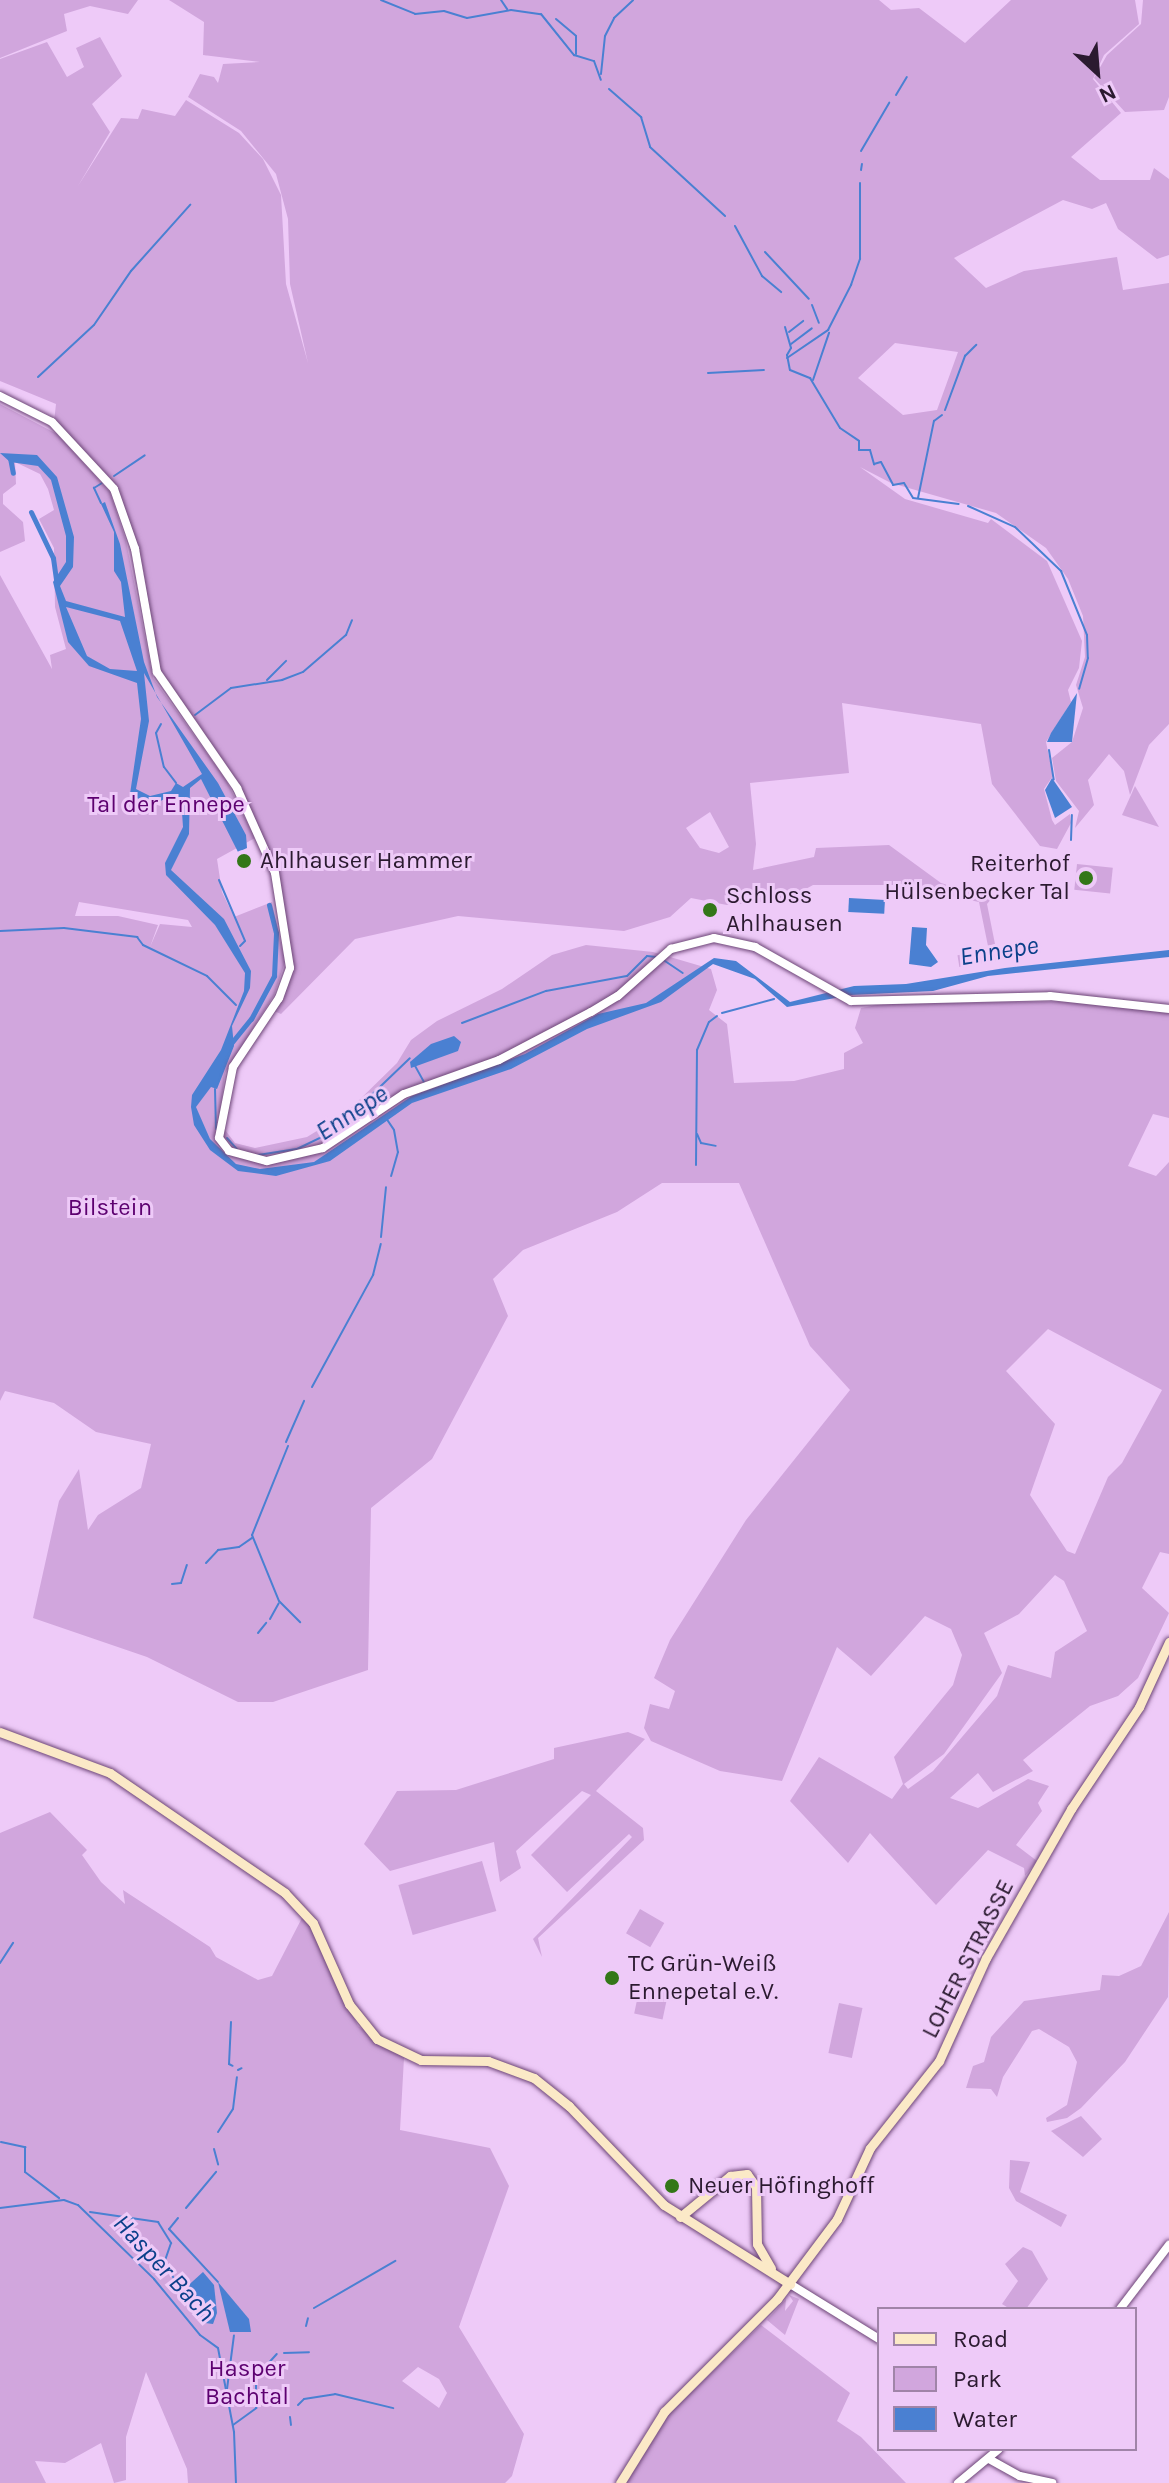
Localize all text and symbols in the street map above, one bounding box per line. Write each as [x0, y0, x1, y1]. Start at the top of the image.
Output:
north arrow [1057, 32, 1137, 112]
text: N [1095, 78, 1120, 109]
park label: Tal der Ennepe [87, 791, 245, 819]
place label: Ahlhauser Hammer [260, 847, 472, 875]
place label: Reiterhof Hülsenbecker Tal [884, 850, 1070, 906]
marker: Ahlhauser Hammer [235, 852, 253, 870]
marker: Reiterhof Hülsenbecker Tal [1077, 869, 1095, 887]
place label: Schloss Ahlhausen [726, 882, 843, 938]
marker: Schloss Ahlhausen [701, 901, 719, 919]
water label: Ennepe [957, 929, 1041, 973]
water label: Ennepe [310, 1078, 394, 1148]
park label: Bilstein [68, 1194, 152, 1222]
street label: LOHER STRASSE [916, 1875, 1020, 2043]
place label: TC Grün-Weiß Ennepetal e.V. [628, 1950, 778, 2006]
marker: TC Grün-Weiß Ennepetal e.V. [603, 1969, 621, 1987]
place label: Neuer Höfinghoff [688, 2172, 875, 2200]
marker: Neuer Höfinghoff [663, 2177, 681, 2195]
water label: Hasper Bach [106, 2208, 222, 2328]
legend [877, 2307, 1137, 2451]
text: Road [953, 2325, 1008, 2353]
park label: Hasper Bachtal [205, 2355, 289, 2411]
text: Park [953, 2365, 1002, 2393]
text: Water [953, 2405, 1017, 2433]

